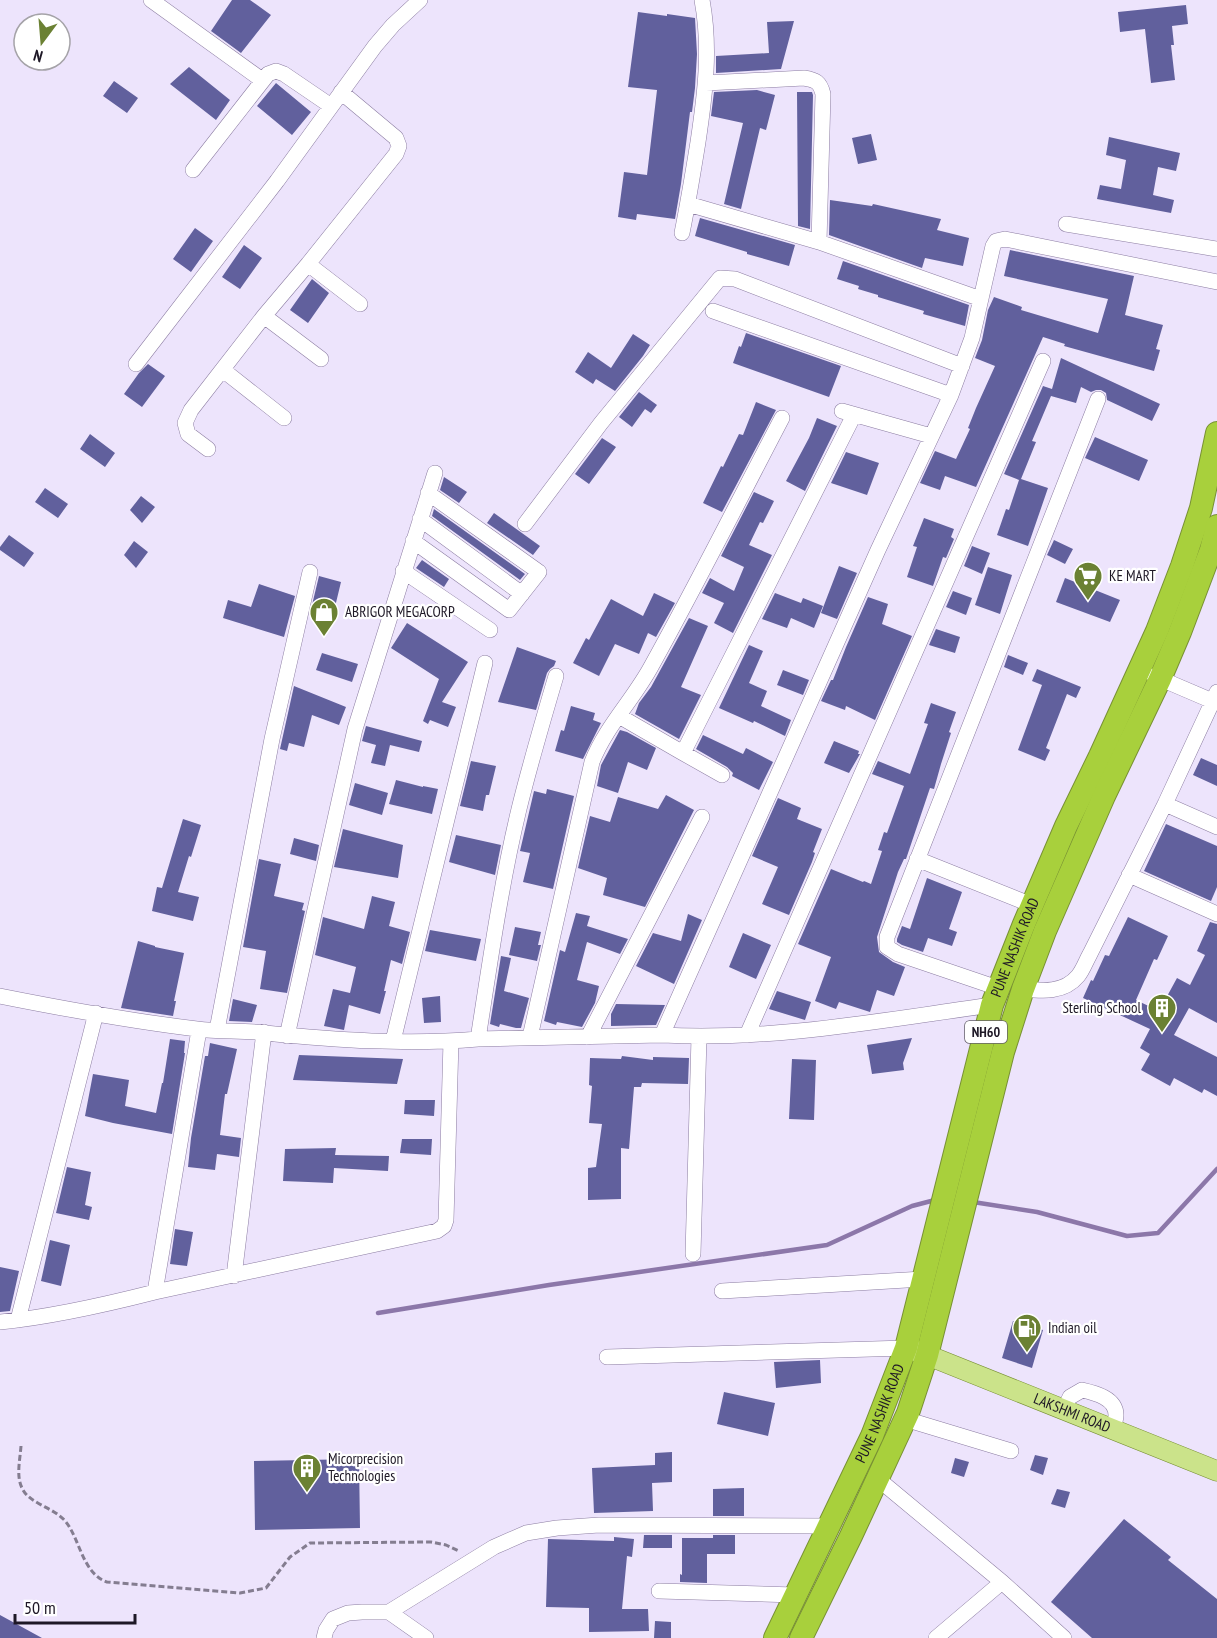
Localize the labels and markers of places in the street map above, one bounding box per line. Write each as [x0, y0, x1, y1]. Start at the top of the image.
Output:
supermarket icon: KE MART [1072, 560, 1104, 602]
place label: KE MART [1109, 566, 1156, 585]
shop icon: ABRIGOR MEGACORP [308, 596, 340, 638]
place label: ABRIGOR MEGACORP [345, 602, 455, 621]
building icon: Sterling School [1146, 992, 1178, 1034]
place label: Sterling School [1062, 998, 1141, 1017]
fuel station icon: Indian oil [1011, 1312, 1043, 1354]
place label: Indian oil [1048, 1318, 1097, 1337]
place label: Micorprecision Technologies [328, 1449, 403, 1485]
building icon: Micorprecision Technologies [291, 1452, 323, 1494]

